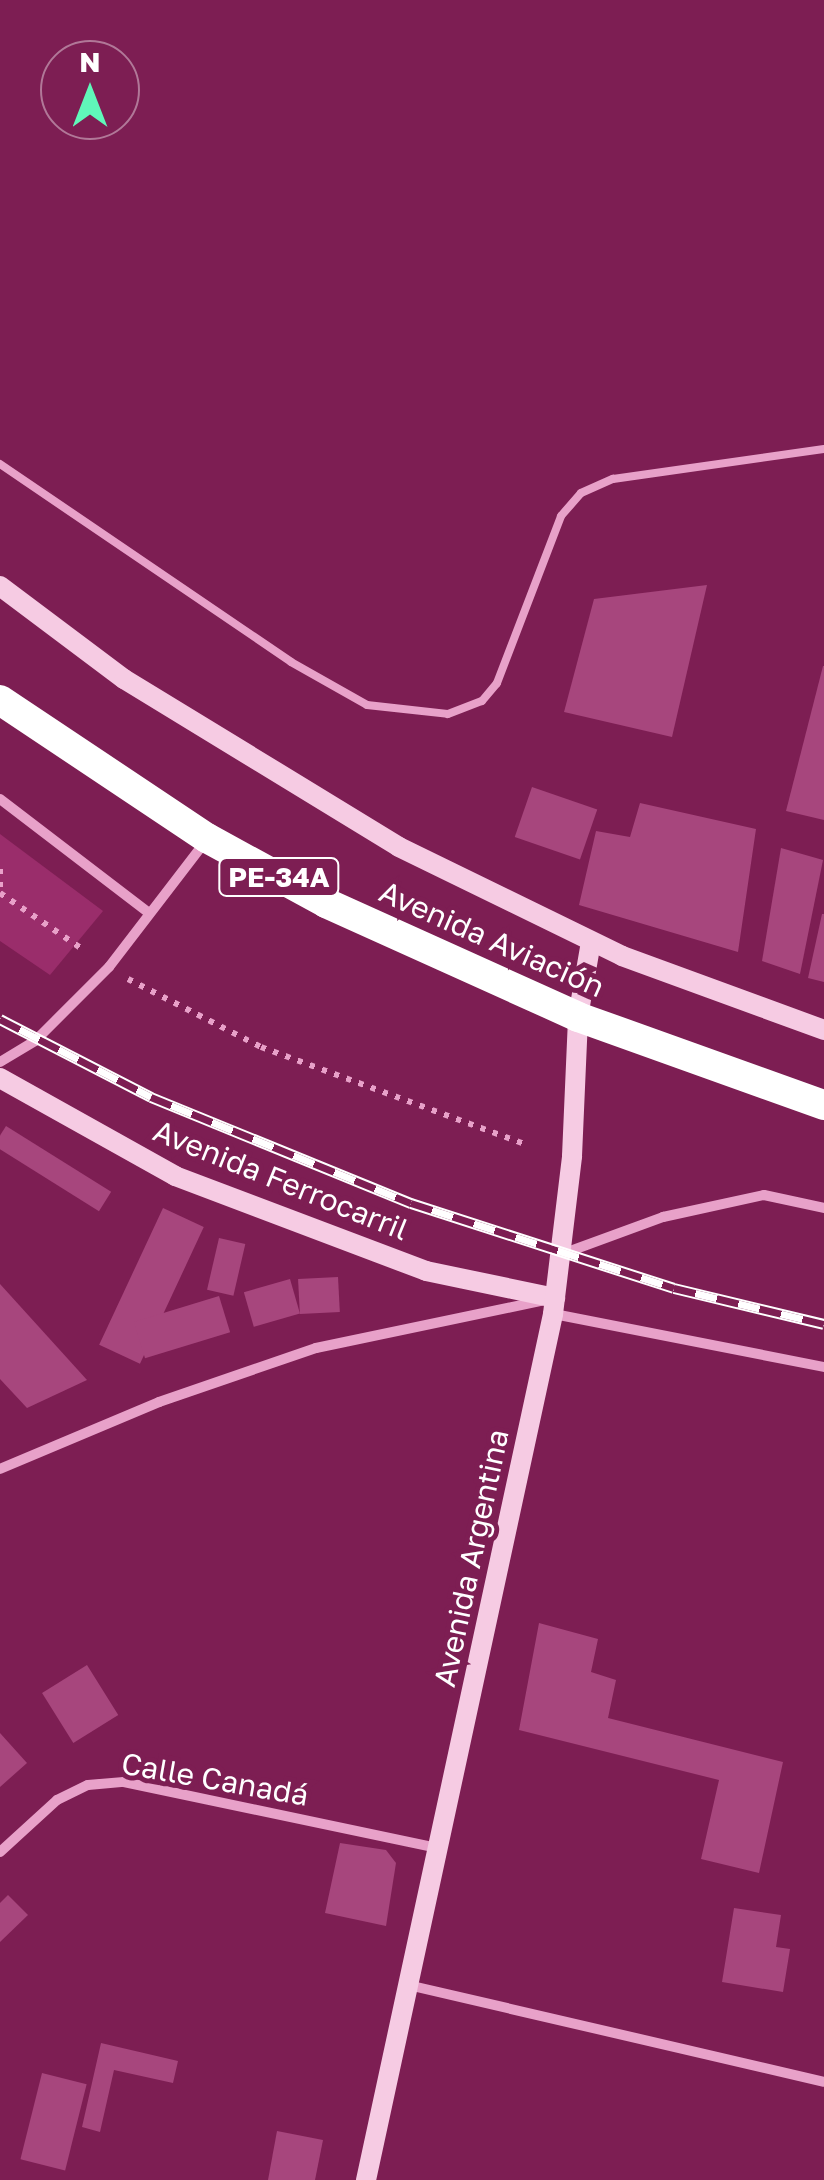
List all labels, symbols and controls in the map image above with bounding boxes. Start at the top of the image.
north arrow [40,40,140,140]
text: N [79,45,101,78]
road number: PE-34A [216,854,342,900]
street label: Avenida Aviación [374,873,610,1005]
street label: Avenida Ferrocarril [148,1112,414,1248]
street label: Avenida Argentina [426,1426,516,1690]
street label: Calle Canadá [119,1745,311,1813]

